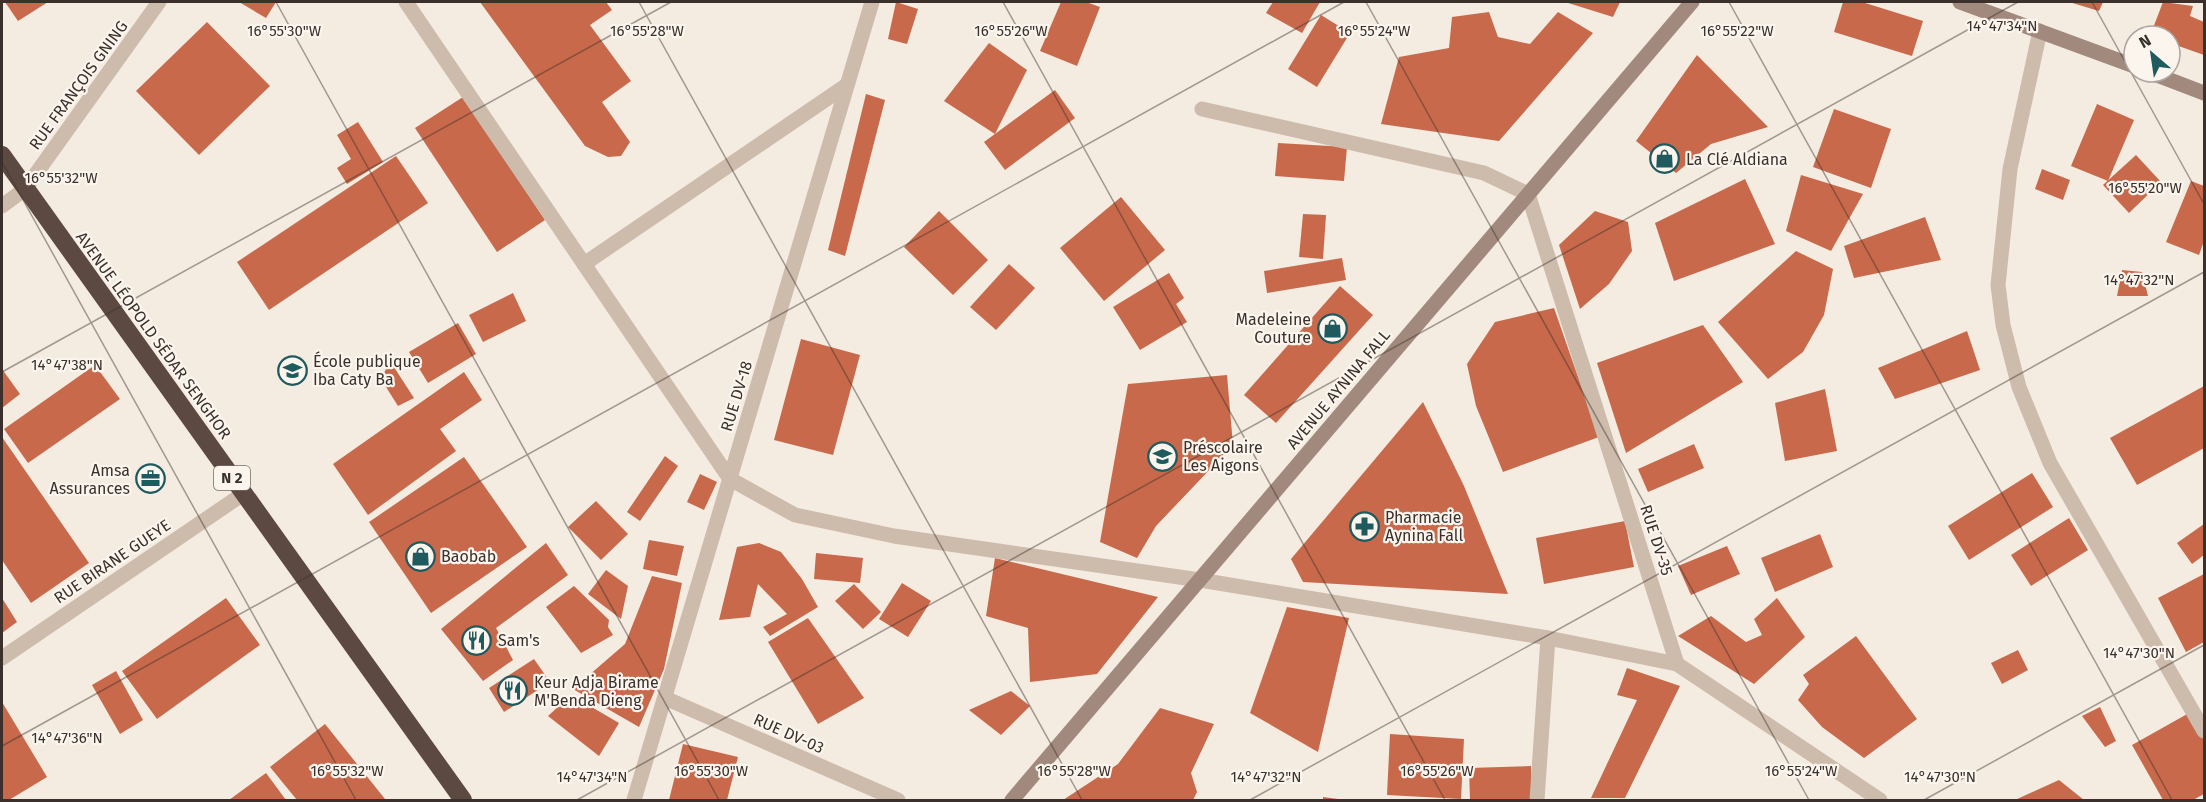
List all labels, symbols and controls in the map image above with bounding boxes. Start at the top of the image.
street label: RUE FRANÇOIS GNING [25,17,132,154]
text: 14°47'34"N [1967,17,2037,35]
text: 16°55'30"W [247,22,322,40]
text: 16°55'28"W [610,22,685,40]
text: 16°55'26"W [974,22,1048,40]
text: 16°55'24"W [1338,22,1411,40]
text: 16°55'22"W [1700,22,1774,40]
north arrow [2122,24,2182,84]
text: N [2136,30,2154,52]
shop icon: La Clé Aldiana [1649,143,1681,175]
place label: La Clé Aldiana [1686,150,1788,169]
text: 16°55'32"W [24,169,98,187]
text: 16°55'20"W [2108,179,2183,197]
street label: AVENUE LÉOPOLD SÉDAR SENGHOR [72,227,236,443]
text: 14°47'32"N [2103,271,2175,289]
place label: Madeleine Couture [1236,310,1311,347]
shop icon: Madeleine Couture [1316,312,1348,344]
street label: AVENUE AYNINA FALL [1283,326,1394,453]
place label: École publique Iba Caty Ba [313,351,421,389]
school or university icon: École publique Iba Caty Ba [276,354,308,386]
text: 14°47'38"N [31,356,103,374]
street label: RUE DV-18 [717,358,756,434]
place label: Préscolaire Les Aigons [1183,438,1263,475]
school or university icon: Préscolaire Les Aigons [1146,440,1178,472]
place label: Amsa Assurances [50,461,130,498]
office icon: Amsa Assurances [135,463,167,495]
road number: N 2 [214,466,250,490]
street label: RUE DV-35 [1636,502,1677,578]
place label: Pharmacie Aynina Fall [1385,508,1463,545]
pharmacy icon: Pharmacie Aynina Fall [1348,510,1380,542]
street label: RUE BIRANE GUEYE [50,515,174,607]
shop icon: Baobab [404,540,436,572]
place label: Baobab [441,547,496,566]
restaurant icon: Sam's [461,624,493,656]
place label: Sam's [498,631,540,650]
text: 14°47'30"N [2103,644,2175,662]
place label: Keur Adja Birame M'Benda Dieng [534,673,659,710]
restaurant icon: Keur Adja Birame M'Benda Dieng [497,675,529,707]
street label: RUE DV-03 [751,710,827,757]
text: 14°47'36"N [31,729,103,747]
text: 16°55'32"W [310,762,384,780]
text: 16°55'30"W [674,762,749,780]
text: 16°55'28"W [1037,762,1112,780]
text: 16°55'26"W [1400,762,1474,780]
text: 16°55'24"W [1765,762,1838,780]
text: 14°47'34"N [557,768,627,786]
text: 14°47'32"N [1230,768,1302,786]
text: 14°47'30"N [1904,768,1976,786]

